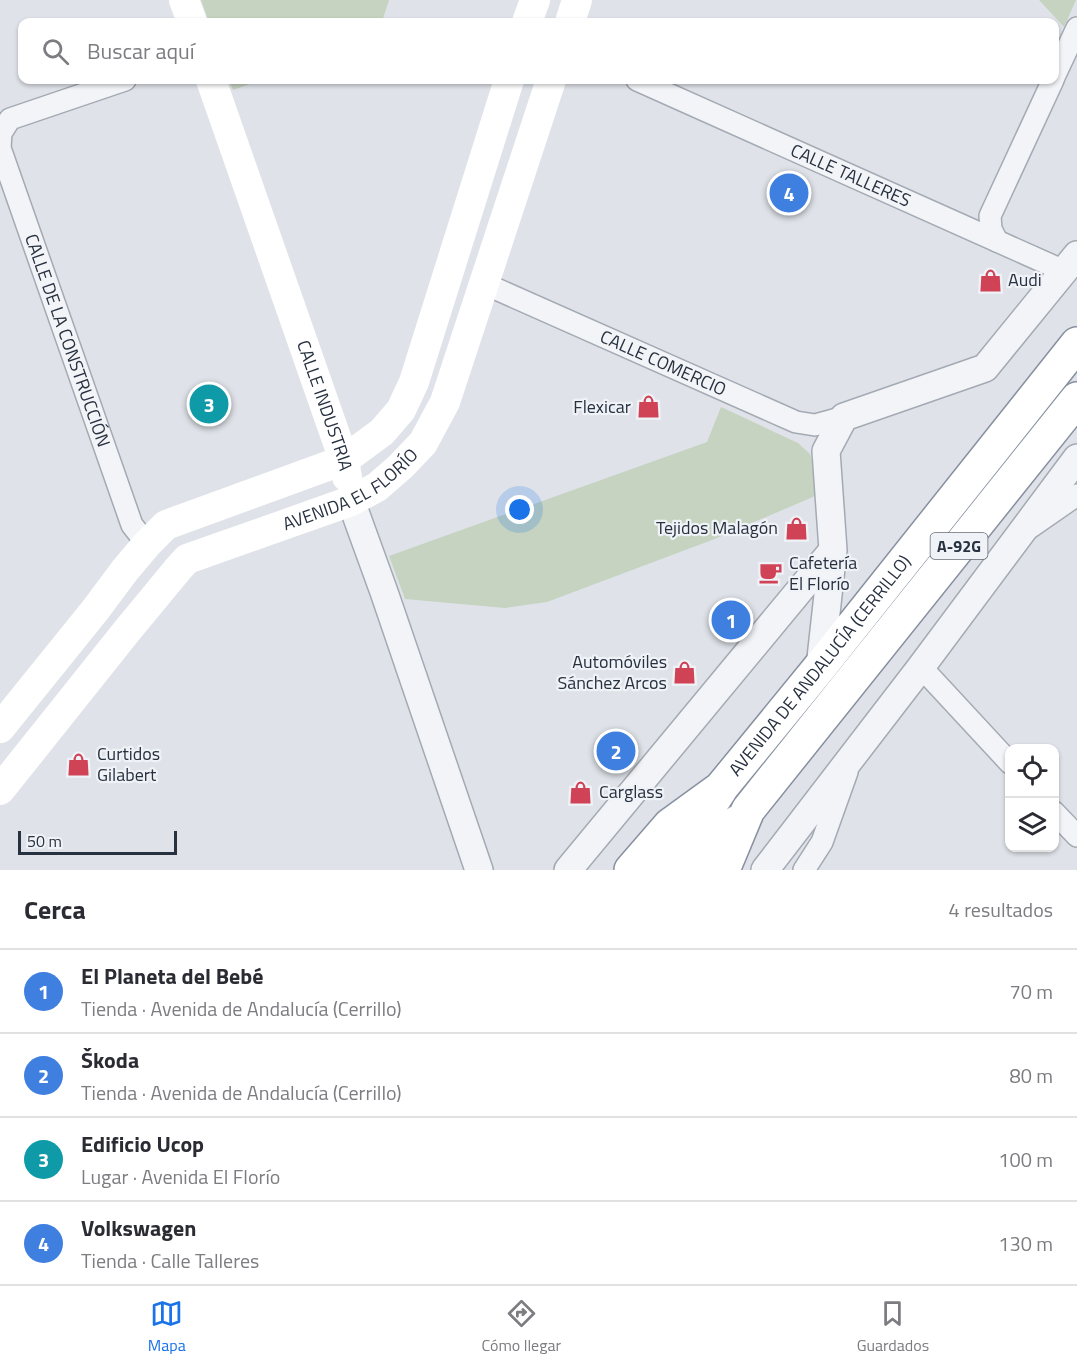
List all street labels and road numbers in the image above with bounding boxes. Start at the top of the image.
street label: CALLE TALLERES [786,136,915,214]
street label: CALLE DE LA CONSTRUCCIÓN [18,230,118,451]
street label: CALLE COMERCIO [596,323,731,402]
street label: CALLE INDUSTRIA [290,336,360,473]
street label: AVENIDA EL FLORÍO [279,442,424,537]
road number: A-92G [930,533,988,559]
street label: AVENIDA DE ANDALUCÍA (CERRILLO) [722,549,917,782]

